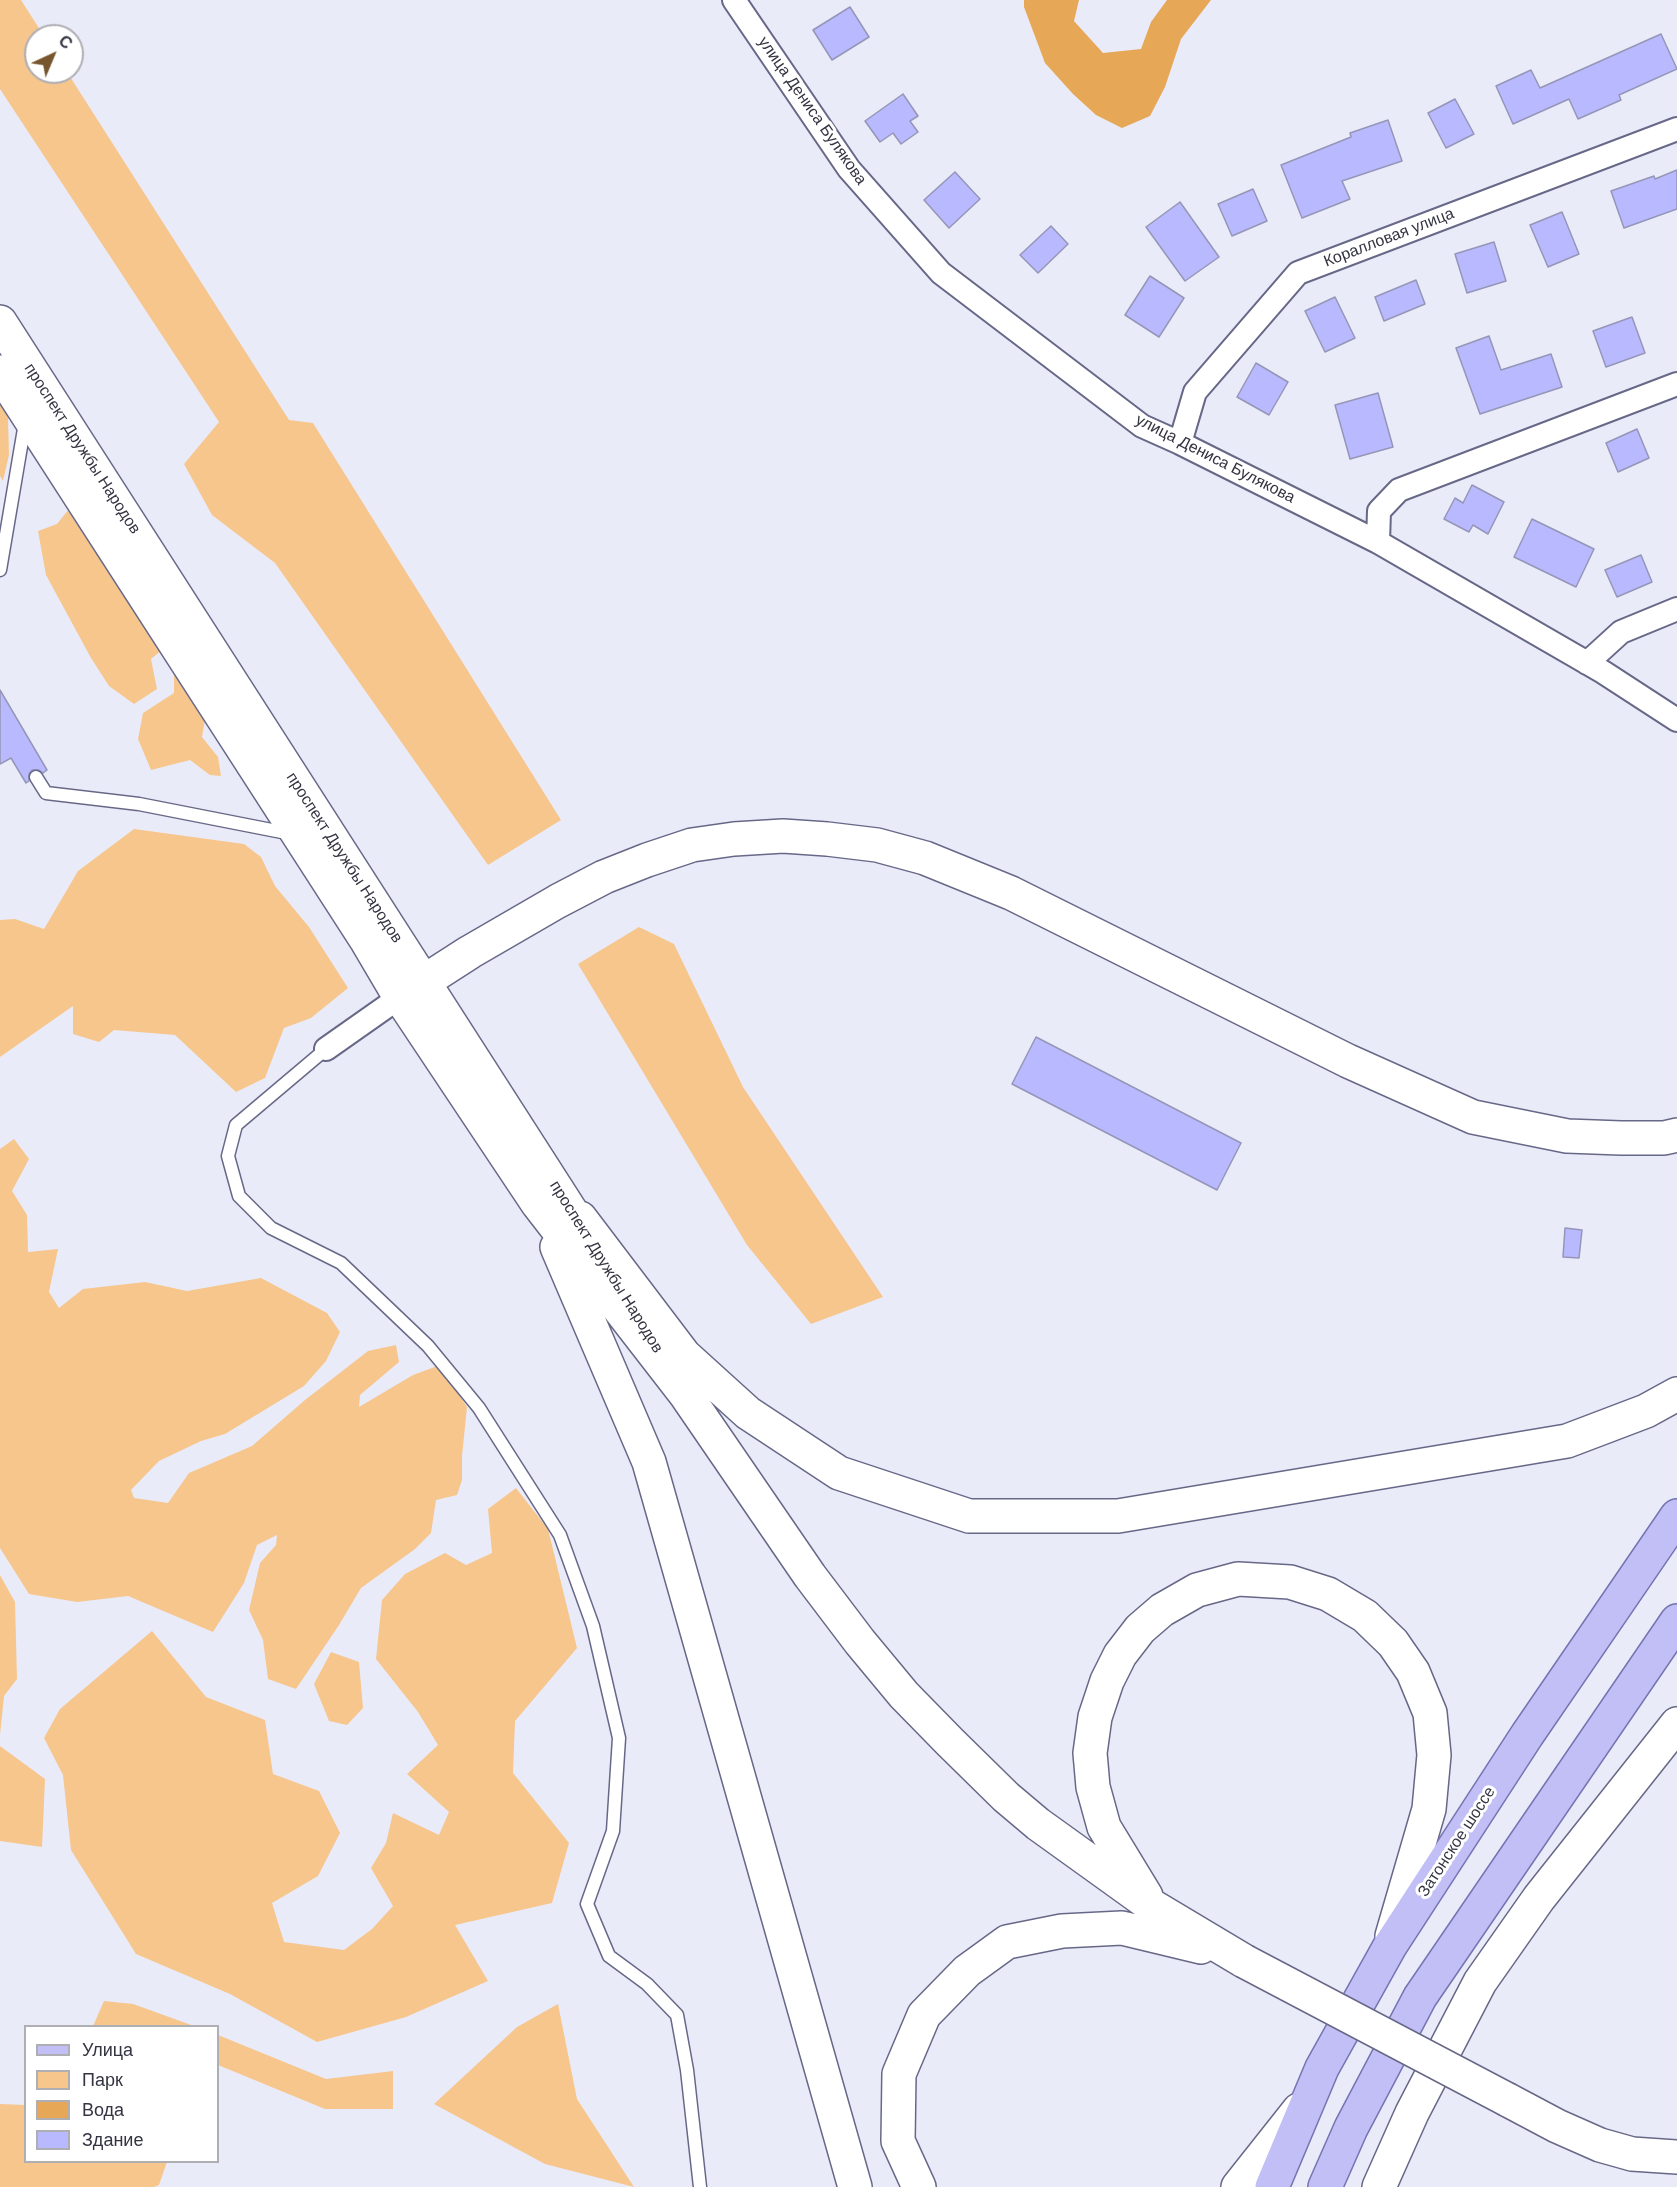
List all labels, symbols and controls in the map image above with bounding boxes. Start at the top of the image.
north arrow [24,24,84,84]
text: С [55,32,76,52]
street label: улица Дениса Булякова [754,33,870,189]
street label: Коралловая улица [1321,204,1457,272]
street label: проспект Дружбы Народов [20,360,144,538]
street label: улица Дениса Булякова [1132,410,1298,508]
street label: проспект Дружбы Народов [282,769,406,947]
street label: проспект Дружбы Народов [545,1177,667,1357]
street label: Затонское шоссе [1414,1783,1500,1901]
legend [24,2025,219,2163]
text: Улица [82,2040,133,2060]
text: Парк [82,2070,123,2090]
text: Вода [82,2100,124,2120]
text: Здание [82,2130,143,2150]

